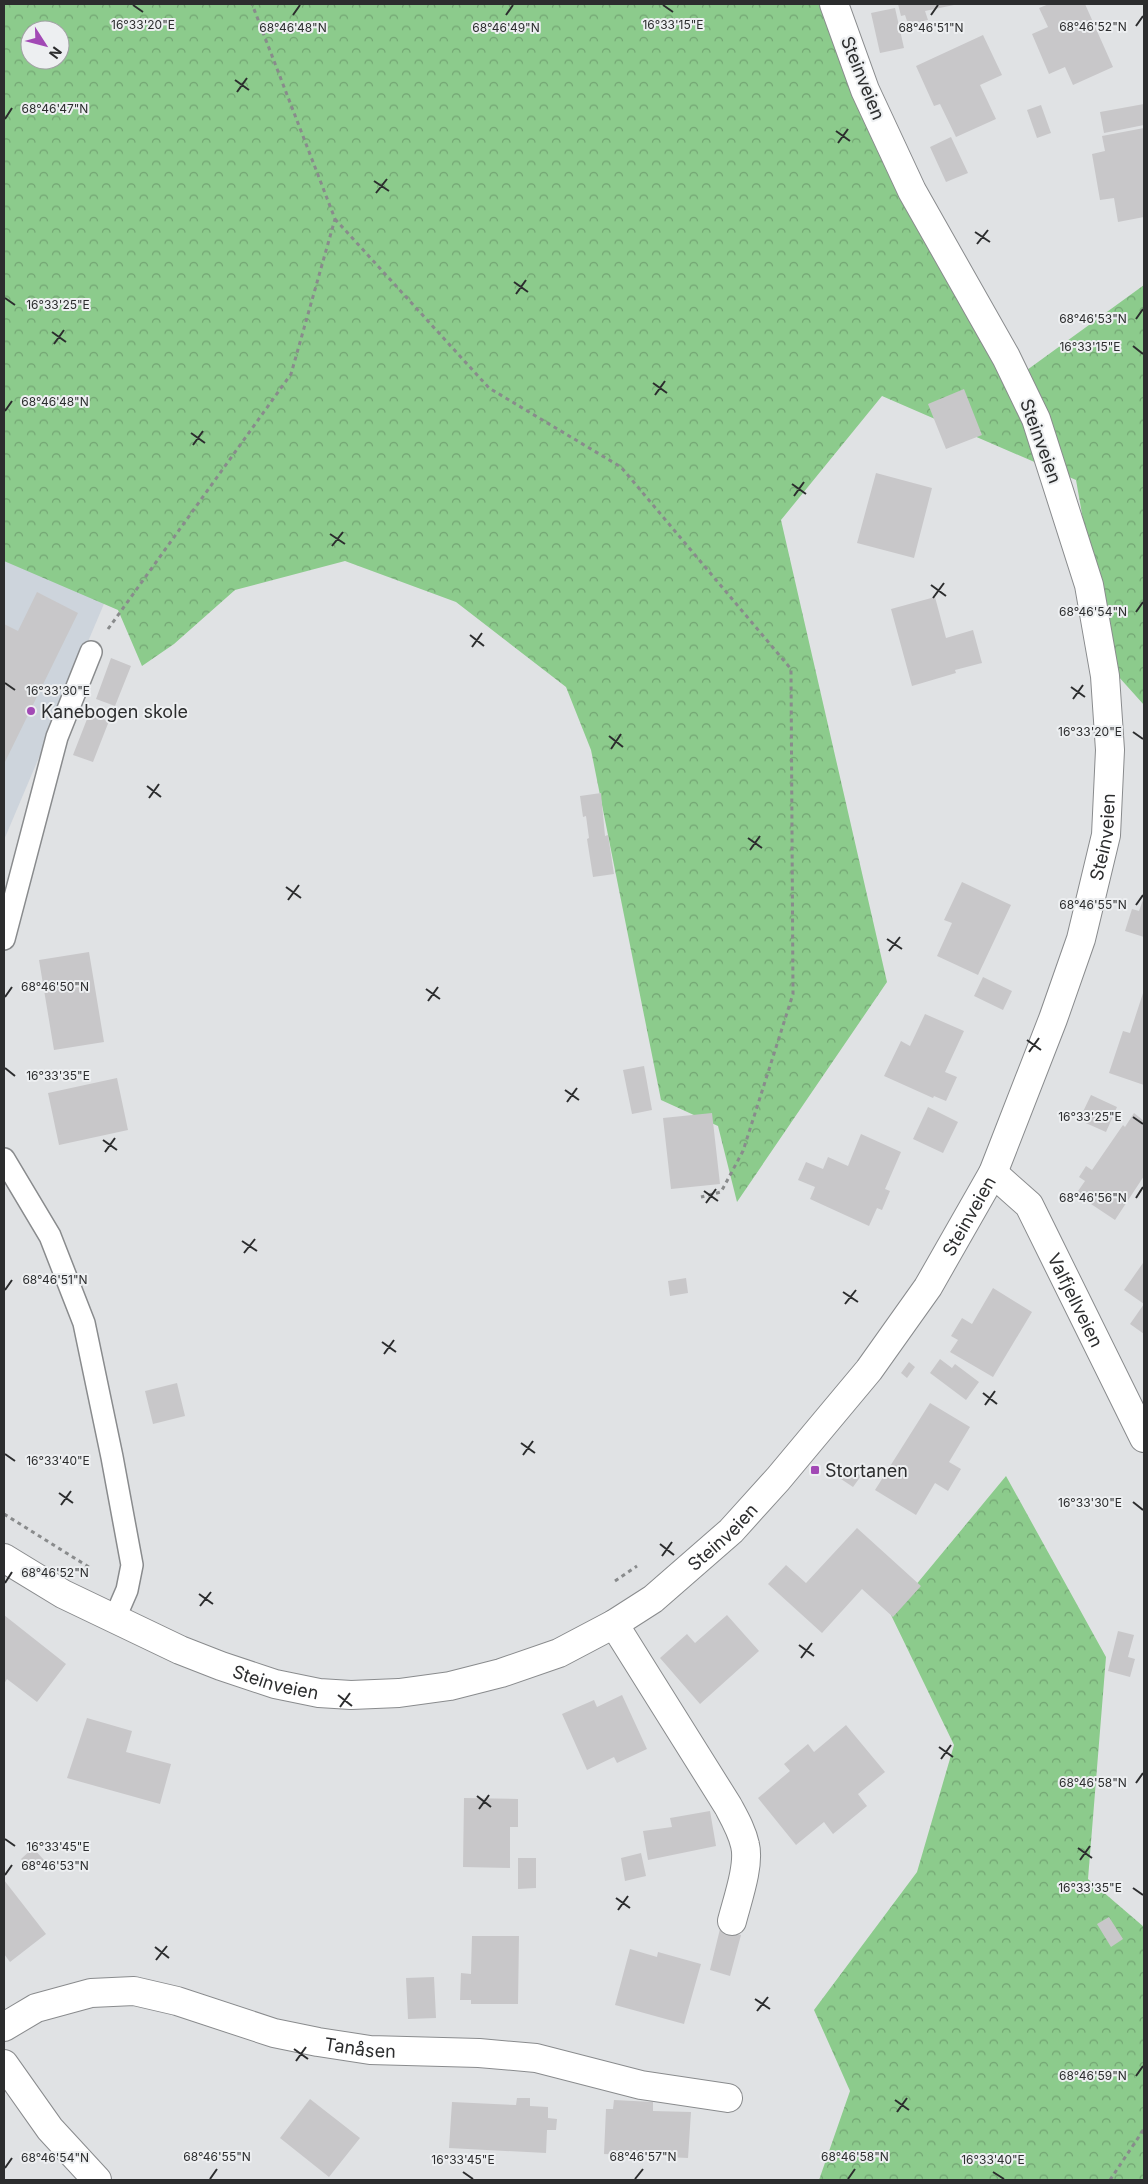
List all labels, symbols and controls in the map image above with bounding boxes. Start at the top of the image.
text: 16°33'20"E [111,17,175,32]
text: 16°33'15"E [642,17,704,32]
text: 68°46'52"N [1059,19,1127,34]
north arrow [20,20,70,70]
text: 68°46'48"N [259,20,327,35]
text: 68°46'49"N [472,20,540,35]
text: 68°46'51"N [898,20,964,35]
street label: Steinveien [837,33,889,123]
text: N [46,44,66,62]
text: 68°46'47"N [22,101,88,116]
text: 16°33'25"E [26,297,90,312]
text: 68°46'53"N [1059,311,1127,326]
text: 16°33'15"E [1059,339,1121,354]
text: 68°46'48"N [21,394,89,409]
street label: Steinveien [1016,396,1066,486]
text: 68°46'54"N [1059,604,1127,619]
text: 16°33'30"E [26,683,90,698]
place label: Kanebogen skole [41,701,188,722]
marker: Kanebogen skole [25,705,37,717]
text: 16°33'20"E [1058,724,1122,739]
street label: Steinveien [1085,793,1118,883]
text: 68°46'55"N [1059,897,1127,912]
text: 68°46'50"N [21,979,89,994]
text: 16°33'35"E [26,1068,90,1083]
text: 16°33'25"E [1058,1109,1122,1124]
street label: Steinveien [938,1172,1000,1259]
text: 68°46'56"N [1059,1190,1127,1205]
street label: Valfjellveien [1044,1249,1108,1350]
text: 68°46'51"N [22,1272,88,1287]
text: 16°33'40"E [26,1453,90,1468]
place label: Stortanen [825,1460,908,1481]
marker: Stortanen [809,1464,821,1476]
text: 16°33'30"E [1058,1495,1122,1510]
street label: Steinveien [683,1499,762,1575]
text: 68°46'52"N [21,1565,89,1580]
street label: Steinveien [230,1660,321,1703]
text: 68°46'58"N [1059,1775,1127,1790]
text: 16°33'45"E [26,1839,90,1854]
text: 68°46'53"N [21,1858,89,1873]
text: 16°33'35"E [1058,1880,1122,1895]
street label: Tanåsen [323,2033,396,2061]
text: 68°46'59"N [1059,2068,1127,2083]
text: 68°46'55"N [183,2149,251,2164]
text: 68°46'57"N [609,2149,677,2164]
text: 68°46'58"N [821,2149,889,2164]
text: 68°46'54"N [21,2150,89,2165]
text: 16°33'45"E [431,2152,495,2167]
text: 16°33'40"E [961,2152,1025,2167]

